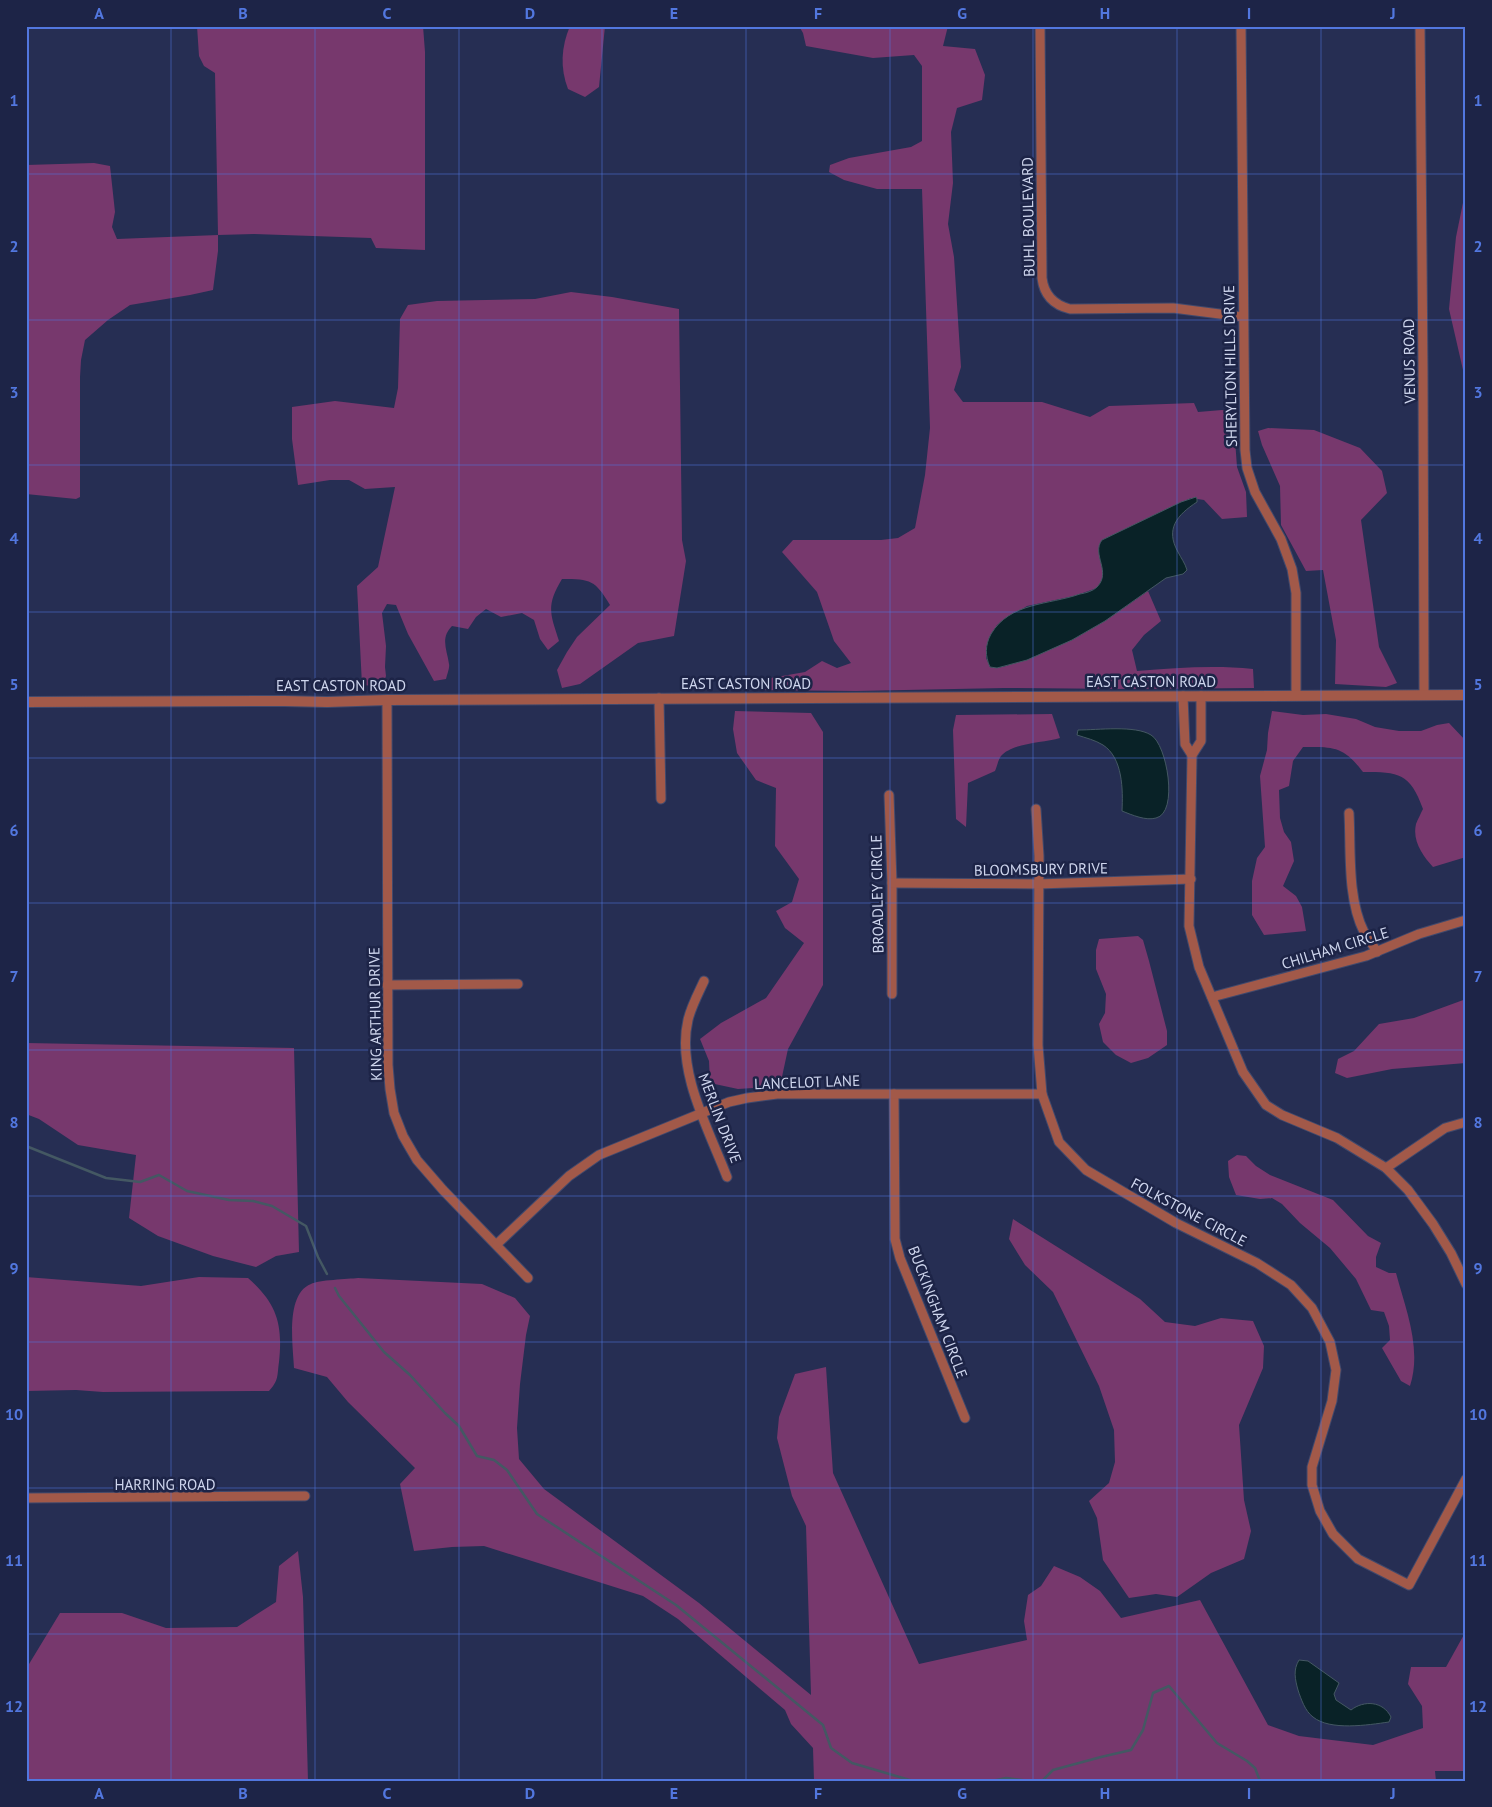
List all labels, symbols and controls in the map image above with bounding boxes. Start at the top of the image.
text: A [94,3,104,23]
text: B [238,3,248,23]
text: C [383,3,392,23]
text: D [525,3,535,23]
text: E [670,3,678,23]
text: F [814,3,822,23]
text: G [957,3,967,23]
text: H [1100,3,1110,23]
text: I [1247,3,1251,23]
text: J [1389,3,1396,23]
text: 1 [9,90,19,110]
text: 1 [1473,90,1483,110]
street label: BUHL BOULEVARD [1017,157,1039,277]
text: 2 [9,236,19,256]
text: 2 [1473,236,1483,256]
street label: SHERYLTON HILLS DRIVE [1219,285,1241,447]
street label: VENUS ROAD [1399,318,1419,405]
text: 3 [9,382,19,402]
text: 3 [1473,382,1483,402]
text: 4 [9,528,19,548]
text: 4 [1473,528,1483,548]
street label: EAST CASTON ROAD [1086,672,1216,691]
text: 5 [9,674,19,694]
street label: EAST CASTON ROAD [681,674,811,693]
text: 5 [1473,674,1483,694]
street label: EAST CASTON ROAD [276,676,406,695]
text: 6 [9,820,19,840]
text: 6 [1473,820,1483,840]
street label: BROADLEY CIRCLE [866,834,888,954]
street label: BLOOMSBURY DRIVE [974,858,1108,880]
street label: CHILHAM CIRCLE [1279,923,1391,973]
street label: KING ARTHUR DRIVE [364,947,386,1081]
text: 7 [9,966,19,986]
text: 7 [1473,966,1483,986]
street label: MERLIN DRIVE [694,1070,746,1166]
street label: LANCELOT LANE [754,1071,860,1093]
text: 8 [9,1112,19,1132]
text: 8 [1473,1112,1483,1132]
street label: FOLKSTONE CIRCLE [1128,1173,1250,1251]
street label: BUCKINGHAM CIRCLE [904,1243,972,1381]
text: 9 [9,1258,19,1278]
text: 9 [1473,1258,1483,1278]
text: 10 [5,1404,23,1424]
text: 10 [1469,1404,1487,1424]
street label: HARRING ROAD [114,1475,216,1494]
text: 11 [5,1550,23,1570]
text: 11 [1469,1550,1487,1570]
text: 12 [5,1696,23,1716]
text: 12 [1469,1696,1487,1716]
text: A [94,1783,104,1803]
text: B [238,1783,248,1803]
text: C [383,1783,392,1803]
text: D [525,1783,535,1803]
text: E [670,1783,678,1803]
text: F [814,1783,822,1803]
text: G [957,1783,967,1803]
text: H [1100,1783,1110,1803]
text: I [1247,1783,1251,1803]
text: J [1389,1783,1396,1803]

